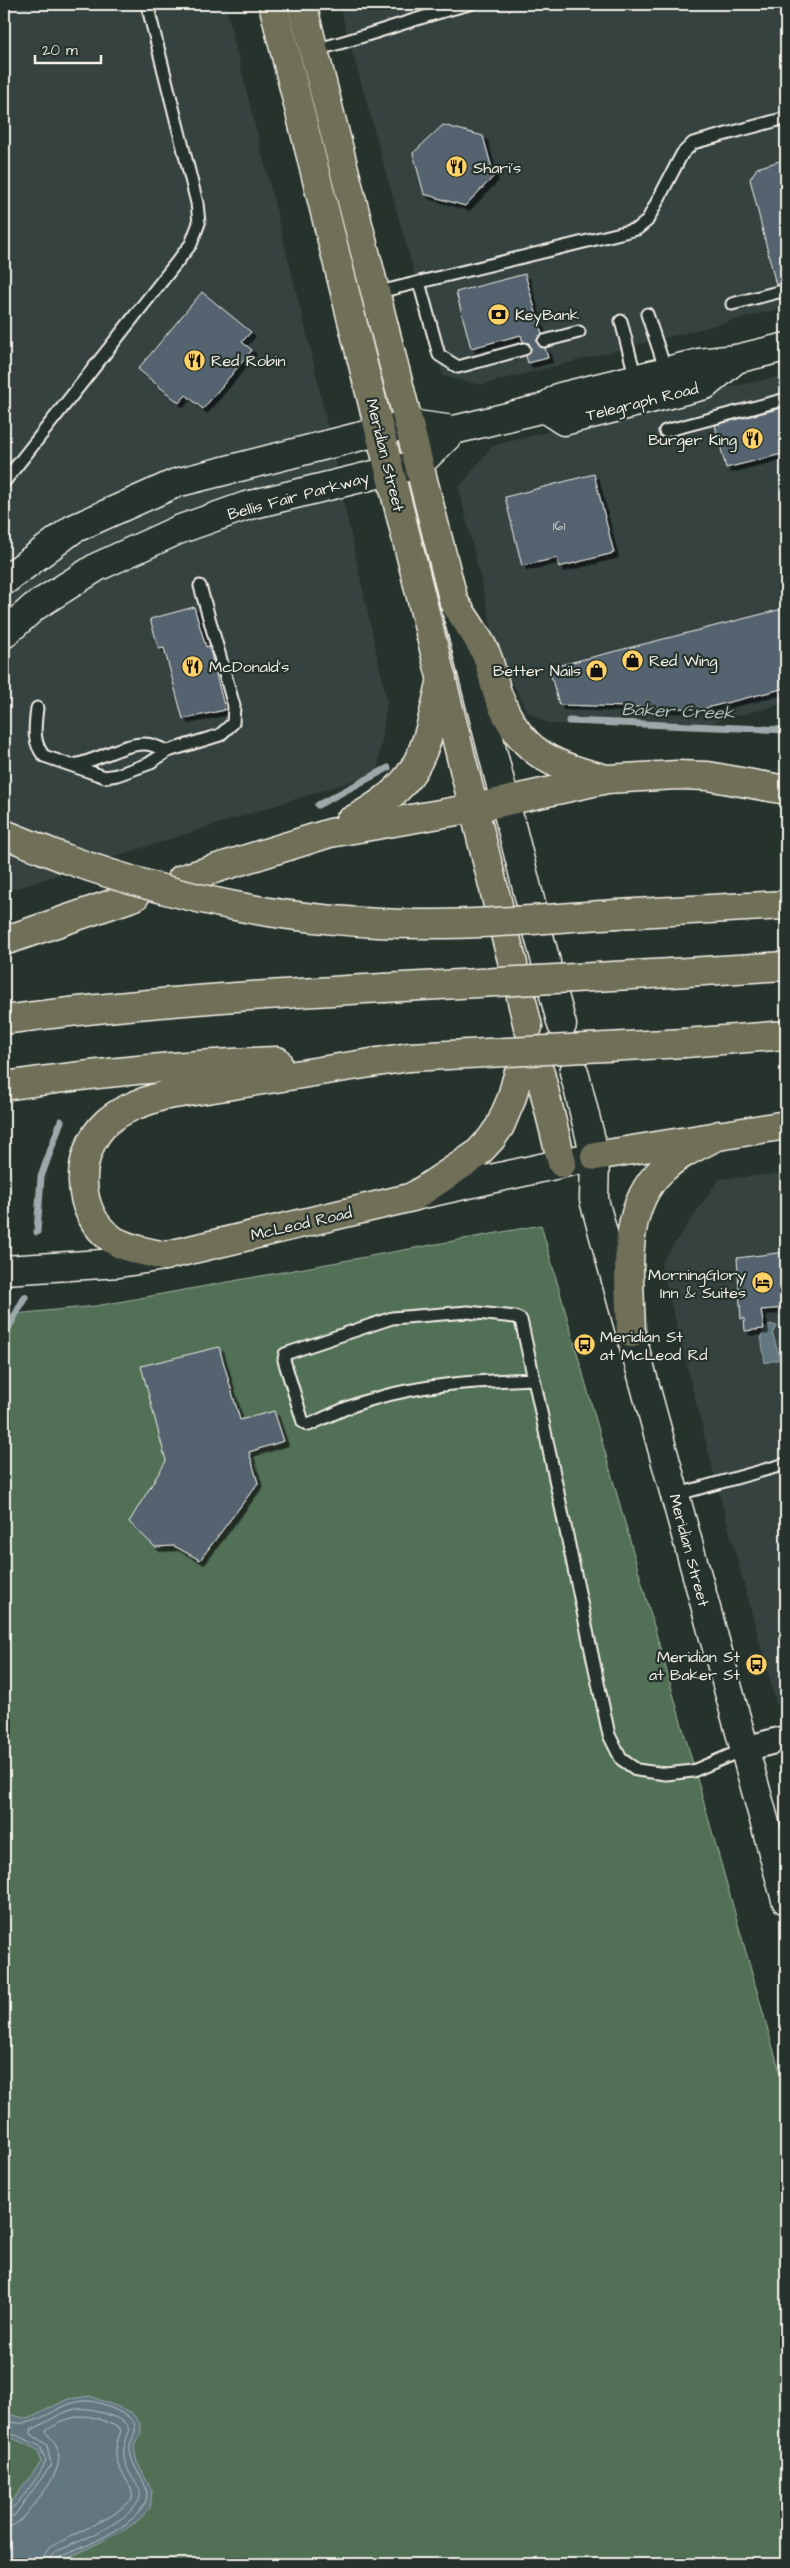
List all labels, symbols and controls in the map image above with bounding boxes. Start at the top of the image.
scale bar [35,32,101,64]
text: 20 m [42,40,78,61]
restaurant icon: Shari's [445,155,469,179]
place label: Shari's [473,157,521,179]
bank icon: KeyBank [487,302,511,326]
place label: KeyBank [515,304,580,327]
restaurant icon: Red Robin [183,348,207,372]
place label: Red Robin [211,350,285,372]
street label: Telegraph Road [584,377,701,428]
street label: Meridian Street [360,396,410,515]
restaurant icon: Burger King [741,427,765,451]
place label: Burger King [648,429,737,452]
street label: Bellis Fair Parkway [225,466,372,526]
house number: 161 [553,516,565,536]
shop icon: Red Wing [621,648,645,672]
place label: Red Wing [649,650,717,673]
restaurant icon: McDonald's [181,654,205,678]
place label: McDonald's [209,656,289,678]
shop icon: Better Nails [585,658,609,682]
place label: Better Nails [493,660,581,682]
water label: Baker Creek [621,697,736,726]
street label: McLeod Road [248,1202,354,1246]
place label: MorningGlory Inn & Suites [648,1264,746,1304]
hotel icon: MorningGlory Inn & Suites [750,1271,774,1295]
place label: Meridian St at McLeod Rd [600,1326,707,1366]
bus stop icon: Meridian St at McLeod Rd [572,1333,596,1357]
street label: Meridian Street [663,1492,715,1609]
place label: Meridian St at Baker St [649,1646,741,1686]
bus stop icon: Meridian St at Baker St [744,1653,768,1677]

